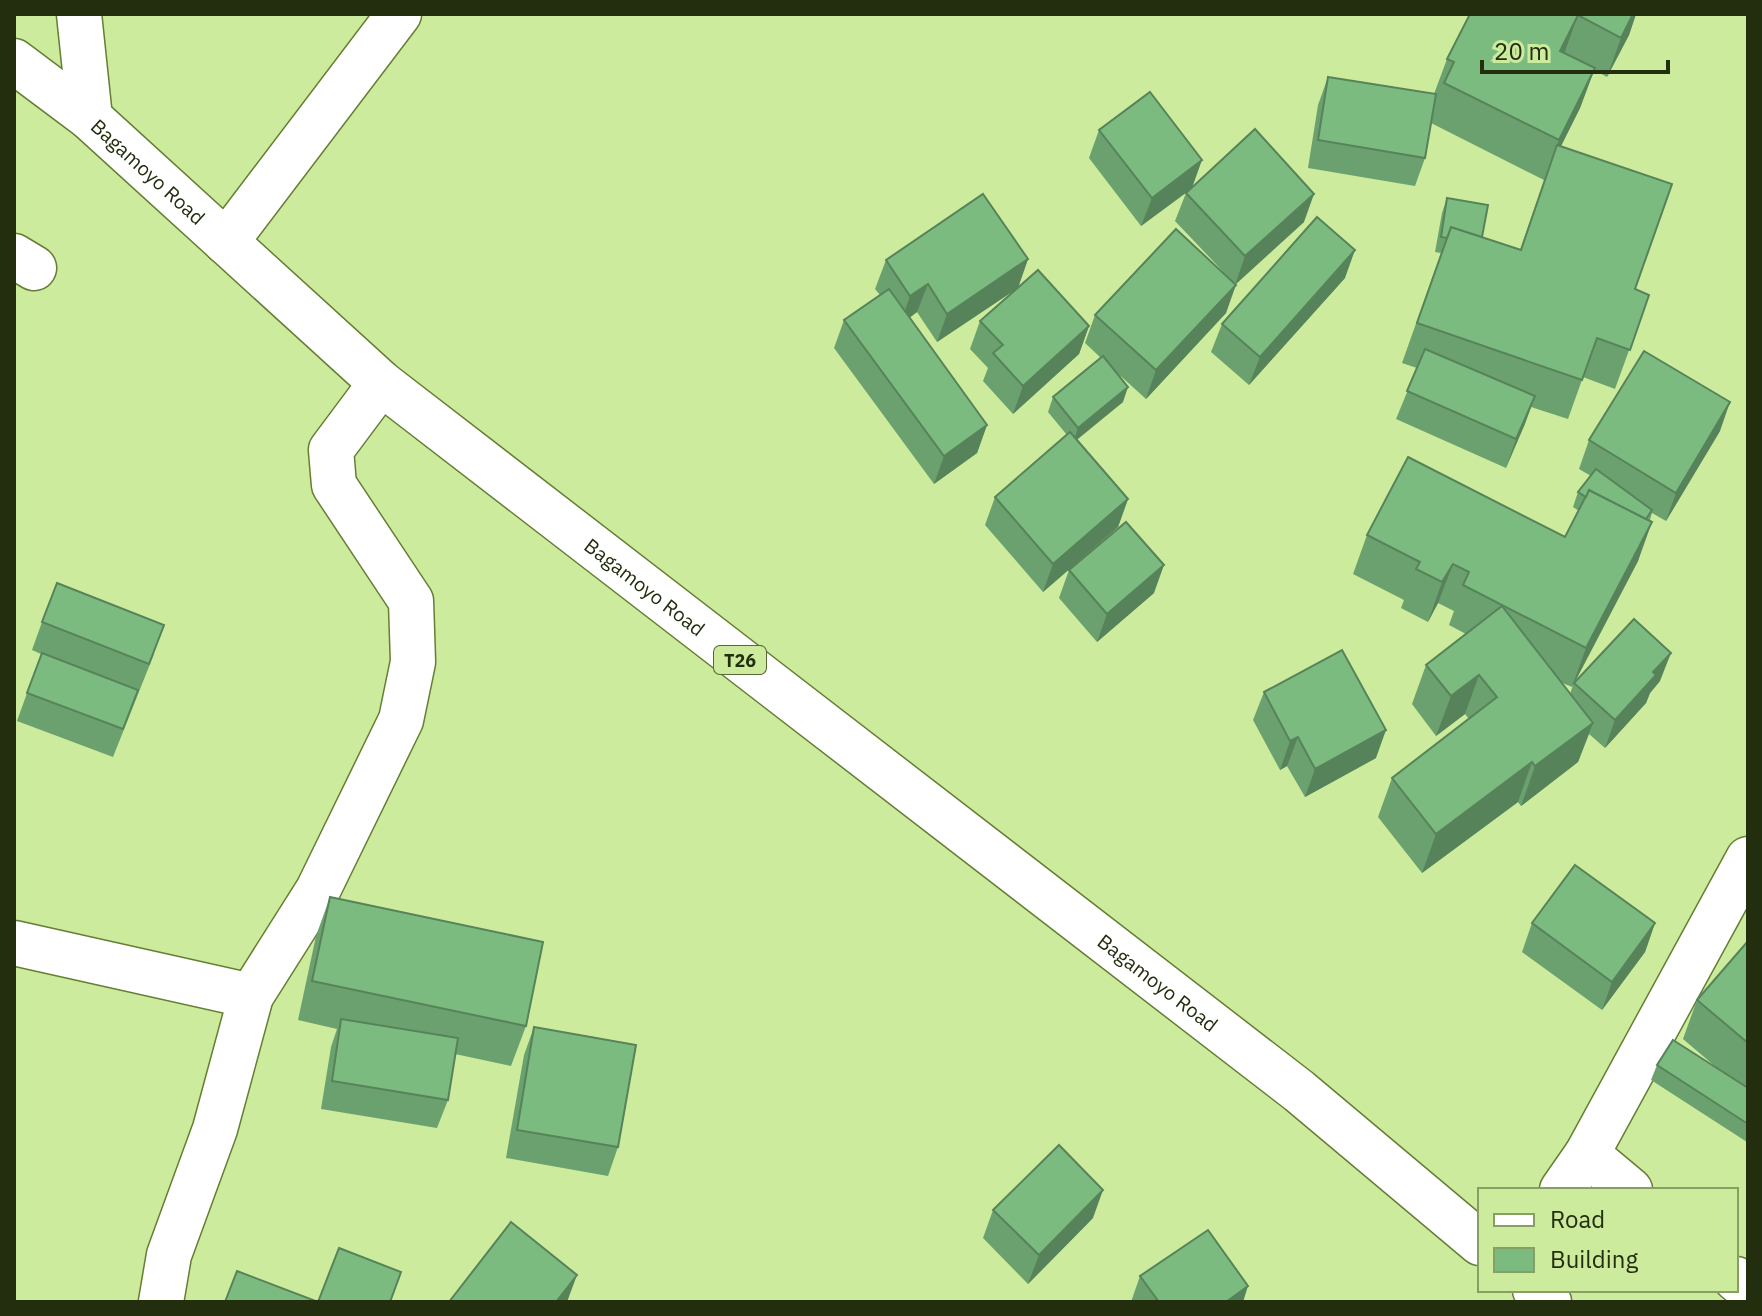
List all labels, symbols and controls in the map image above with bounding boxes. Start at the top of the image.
scale bar [1482,24,1668,74]
text: 20 m [1494,35,1549,67]
street label: Bagamoyo Road [86,112,211,230]
street label: Bagamoyo Road [579,532,711,642]
road number: T26 [714,646,766,674]
street label: Bagamoyo Road [1092,927,1224,1037]
legend [1478,1188,1738,1292]
text: Road [1550,1203,1605,1235]
text: Building [1550,1243,1638,1275]

